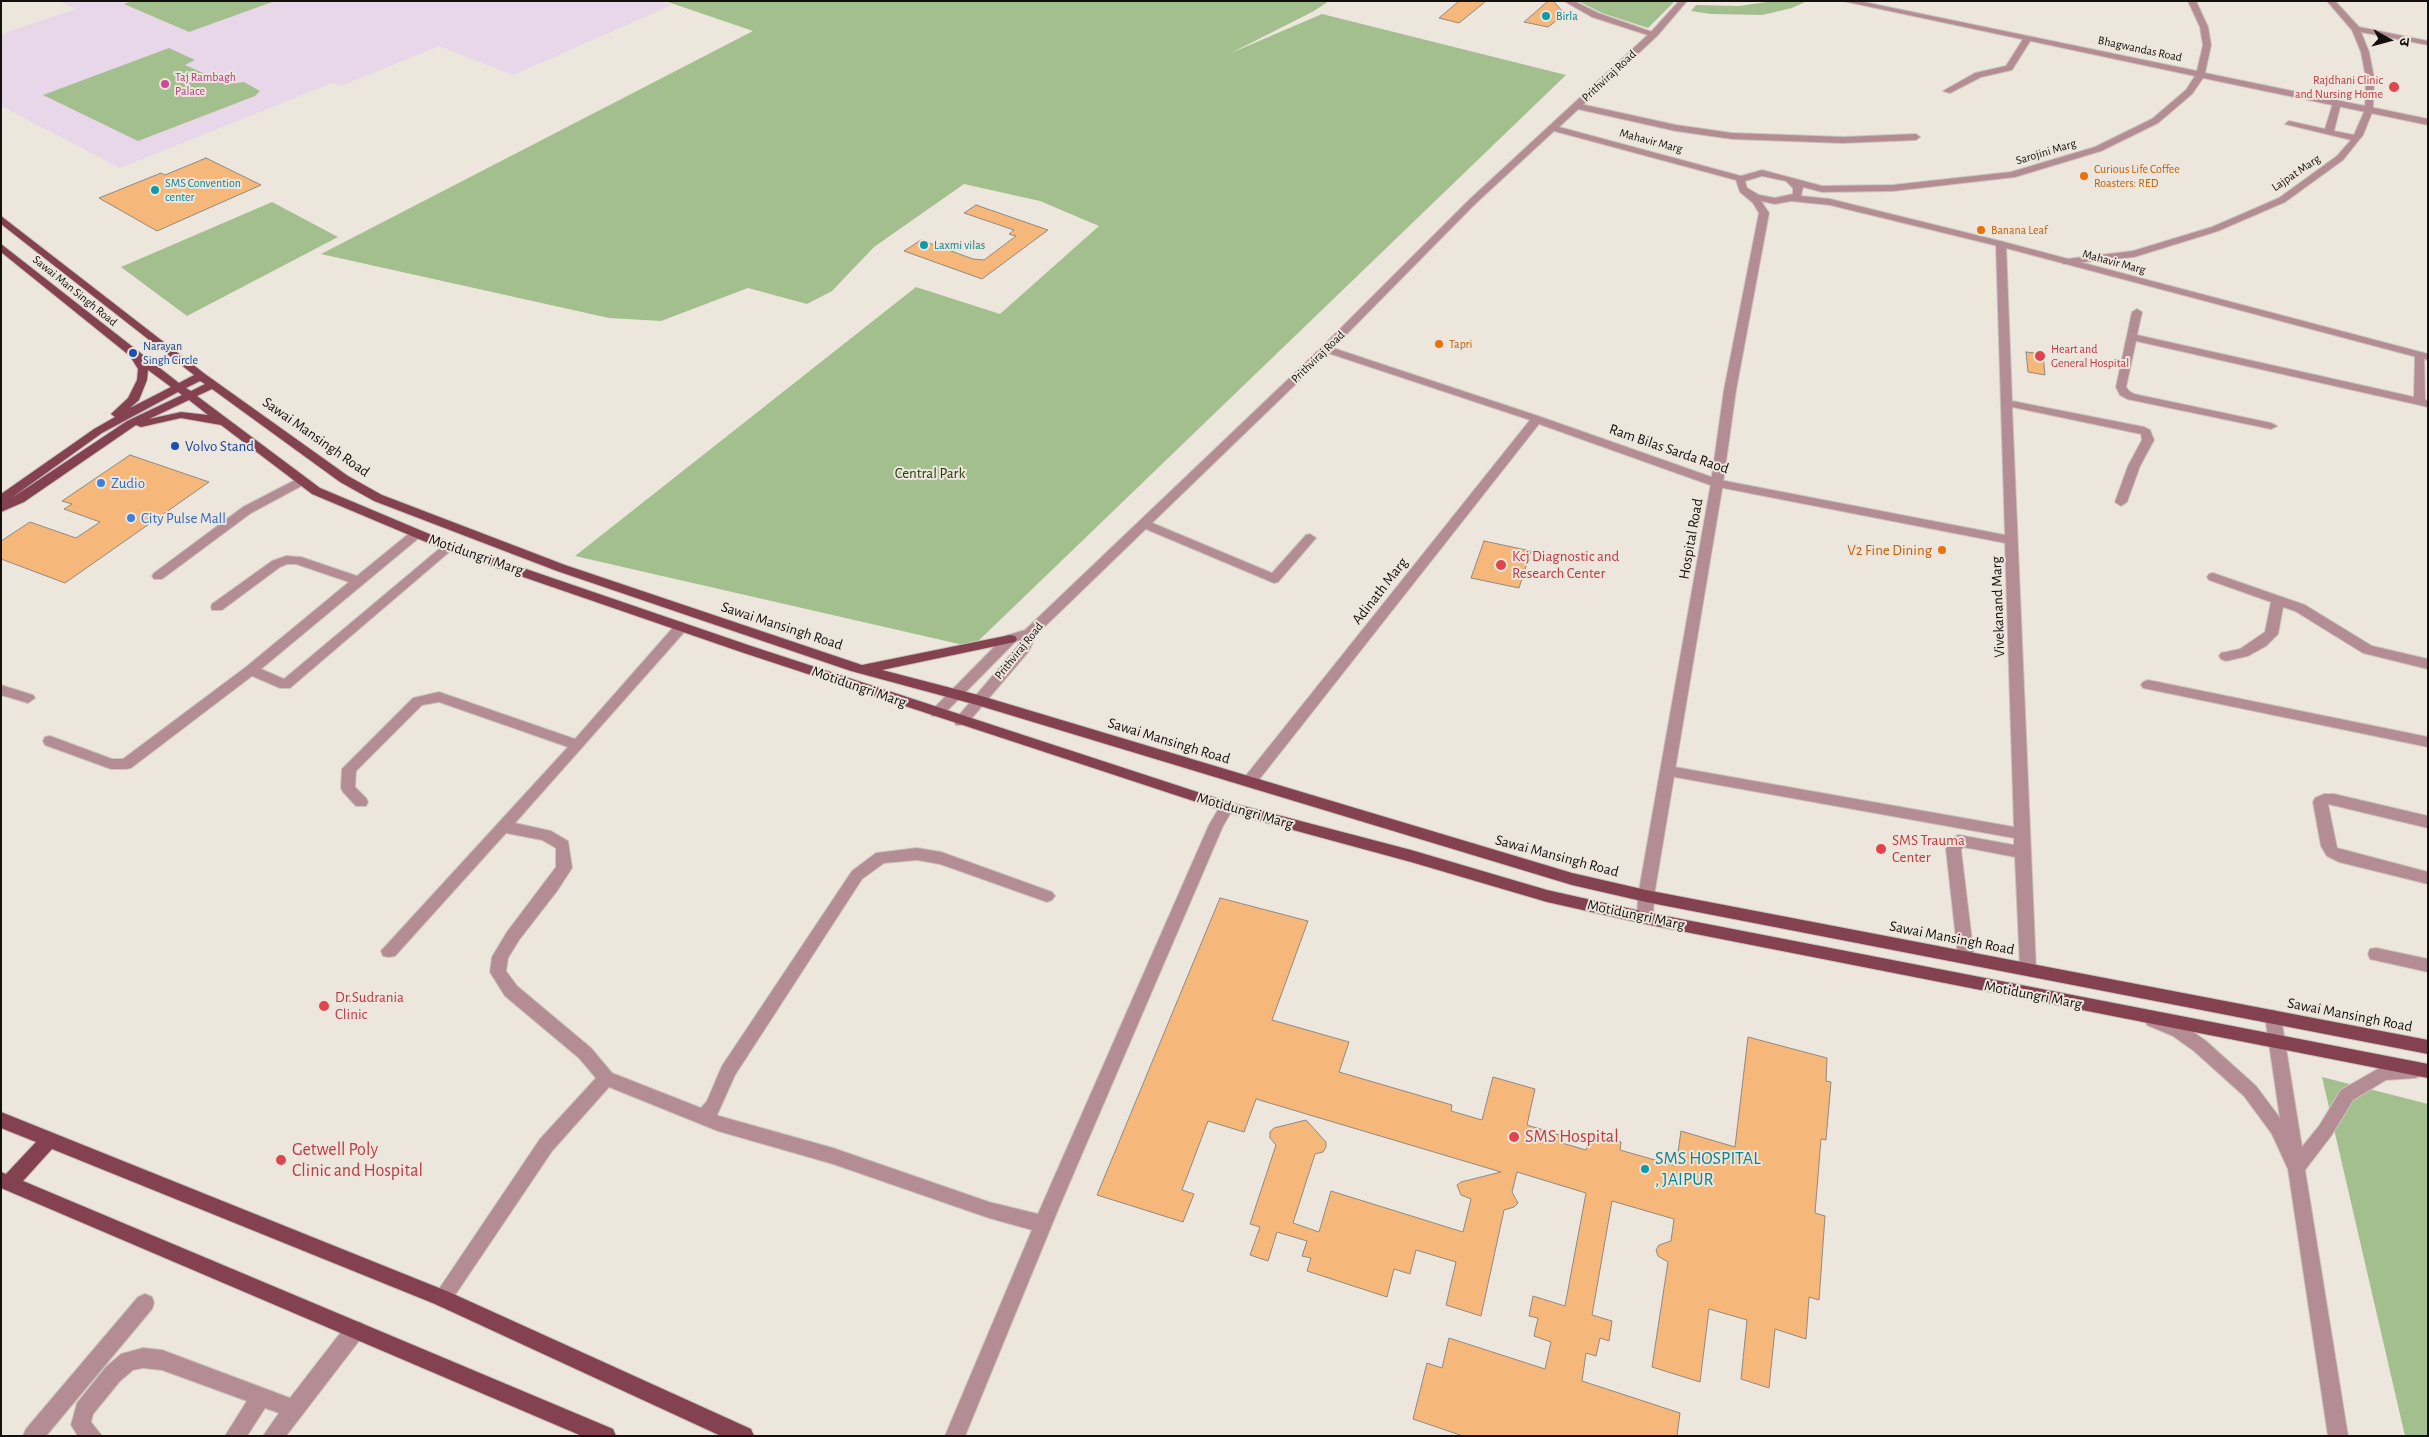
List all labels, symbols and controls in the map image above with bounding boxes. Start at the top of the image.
place label: Birla [1556,9,1578,23]
marker: Birla [1540,10,1552,22]
north arrow [2364,15,2414,65]
street label: Bhagwandas Road [2097,33,2183,65]
text: उ [2396,37,2411,47]
street label: Prithviraj Road [1579,47,1639,105]
place label: Taj Rambagh Palace [175,70,236,98]
place label: Rajdhani Clinic and Nursing Home [2295,73,2383,101]
marker: Taj Rambagh Palace [159,78,171,90]
marker: Rajdhani Clinic and Nursing Home [2387,80,2401,94]
street label: Mahavir Marg [1618,126,1684,156]
street label: Sarojini Marg [2014,136,2078,168]
street label: Lajpat Marg [2269,151,2323,195]
place label: Curious Life Coffee Roasters: RED [2094,162,2180,190]
marker: Curious Life Coffee Roasters: RED [2078,170,2090,182]
place label: SMS Convention center [165,176,241,204]
marker: SMS Convention center [149,184,161,196]
place label: Banana Leaf [1991,223,2048,237]
marker: Banana Leaf [1975,224,1987,236]
place label: Laxmi vilas [934,238,985,252]
marker: Laxmi vilas [918,239,930,251]
street label: Mahavir Marg [2081,247,2147,277]
street label: Sawai Man Singh Road [30,252,120,330]
street label: Prithviraj Road [1288,328,1348,386]
place label: Tapri [1449,337,1472,351]
marker: Tapri [1433,338,1445,350]
place label: Narayan Singh Circle [143,339,198,367]
place label: Heart and General Hospital [2051,342,2129,370]
marker: Narayan Singh Circle [127,347,139,359]
marker: Heart and General Hospital [2033,349,2047,363]
street label: Sawai Mansingh Road [259,393,373,481]
street label: Ram Bilas Sarda Raod [1607,420,1731,478]
place label: Volvo Stand [185,437,254,455]
marker: Volvo Stand [169,440,181,452]
park label: Central Park [895,464,965,482]
place label: Zudio [111,474,145,492]
marker: Zudio [95,477,107,489]
street label: Hospital Road [1675,497,1707,581]
place label: City Pulse Mall [141,509,226,527]
marker: City Pulse Mall [125,512,137,524]
street label: Motidungri Marg [426,530,526,580]
place label: V2 Fine Dining [1847,541,1932,559]
marker: V2 Fine Dining [1936,544,1948,556]
place label: Kcj Diagnostic and Research Center [1512,547,1619,582]
street label: Adinath Marg [1348,554,1412,628]
street label: Vivekanand Marg [1987,556,2009,658]
marker: Kcj Diagnostic and Research Center [1494,558,1508,572]
street label: Sawai Mansingh Road [719,598,845,654]
street label: Prithviraj Road [992,620,1046,682]
street label: Motidungri Marg [809,662,909,712]
street label: Sawai Mansingh Road [1106,714,1232,768]
street label: Motidungri Marg [1195,789,1295,833]
street label: Sawai Mansingh Road [1493,831,1621,881]
place label: SMS Trauma Center [1892,831,1965,866]
marker: SMS Trauma Center [1874,842,1888,856]
street label: Motidungri Marg [1586,896,1686,934]
street label: Sawai Mansingh Road [1888,917,2016,959]
street label: Motidungri Marg [1983,977,2083,1013]
place label: Dr.Sudrania Clinic [335,988,404,1023]
street label: Sawai Mansingh Road [2286,994,2414,1036]
marker: Dr.Sudrania Clinic [317,999,331,1013]
place label: SMS Hospital [1525,1126,1619,1148]
marker: SMS Hospital [1507,1130,1521,1144]
place label: Getwell Poly Clinic and Hospital [292,1139,423,1182]
place label: SMS HOSPITAL , JAIPUR [1655,1148,1761,1190]
marker: Getwell Poly Clinic and Hospital [274,1153,288,1167]
marker: SMS HOSPITAL , JAIPUR [1639,1163,1651,1175]

